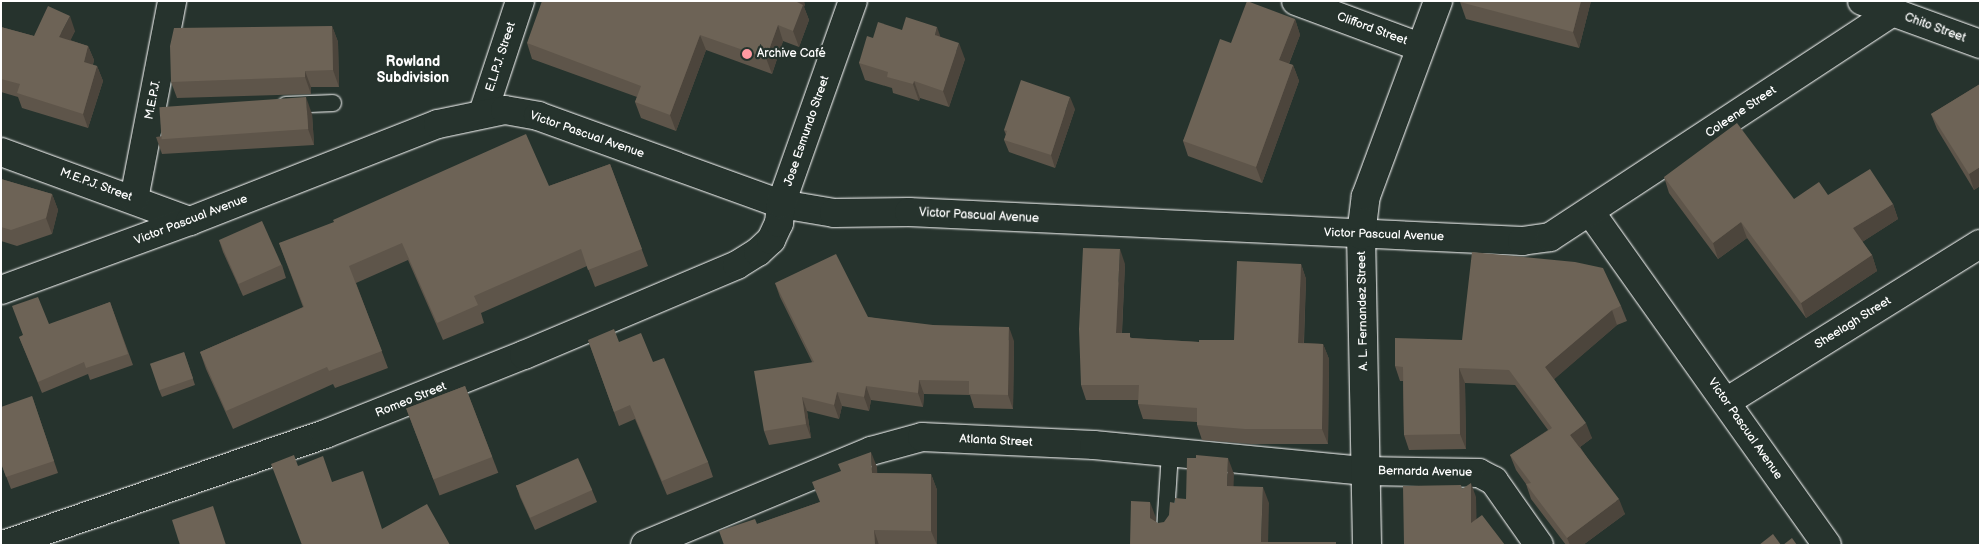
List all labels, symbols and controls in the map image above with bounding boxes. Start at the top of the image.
street label: Clifford Street [1335,10,1409,48]
street label: Chito Street [1902,10,1968,46]
street label: E.L.P.J. Street [483,20,519,94]
place label: Archive Café [757,47,826,61]
marker: Archive Café [741,48,753,60]
district label: Rowland Subdivision [377,54,449,86]
street label: Jose Esmundo Street [781,74,833,188]
street label: M.E.P.J. [142,79,164,121]
street label: Coleene Street [1703,83,1779,141]
street label: Victor Pascual Avenue [528,109,646,161]
street label: M.E.P.J. Street [58,165,134,205]
street label: Victor Pascual Avenue [132,192,250,248]
street label: Victor Pascual Avenue [919,206,1039,226]
street label: Victor Pascual Avenue [1324,226,1444,244]
street label: A. L. Fernandez Street [1355,251,1371,371]
street label: Sheelagh Street [1812,294,1894,352]
street label: Victor Pascual Avenue [1705,376,1785,482]
street label: Romeo Street [373,379,449,421]
street label: Atlanta Street [959,432,1033,450]
street label: Bernarda Avenue [1378,464,1472,480]

